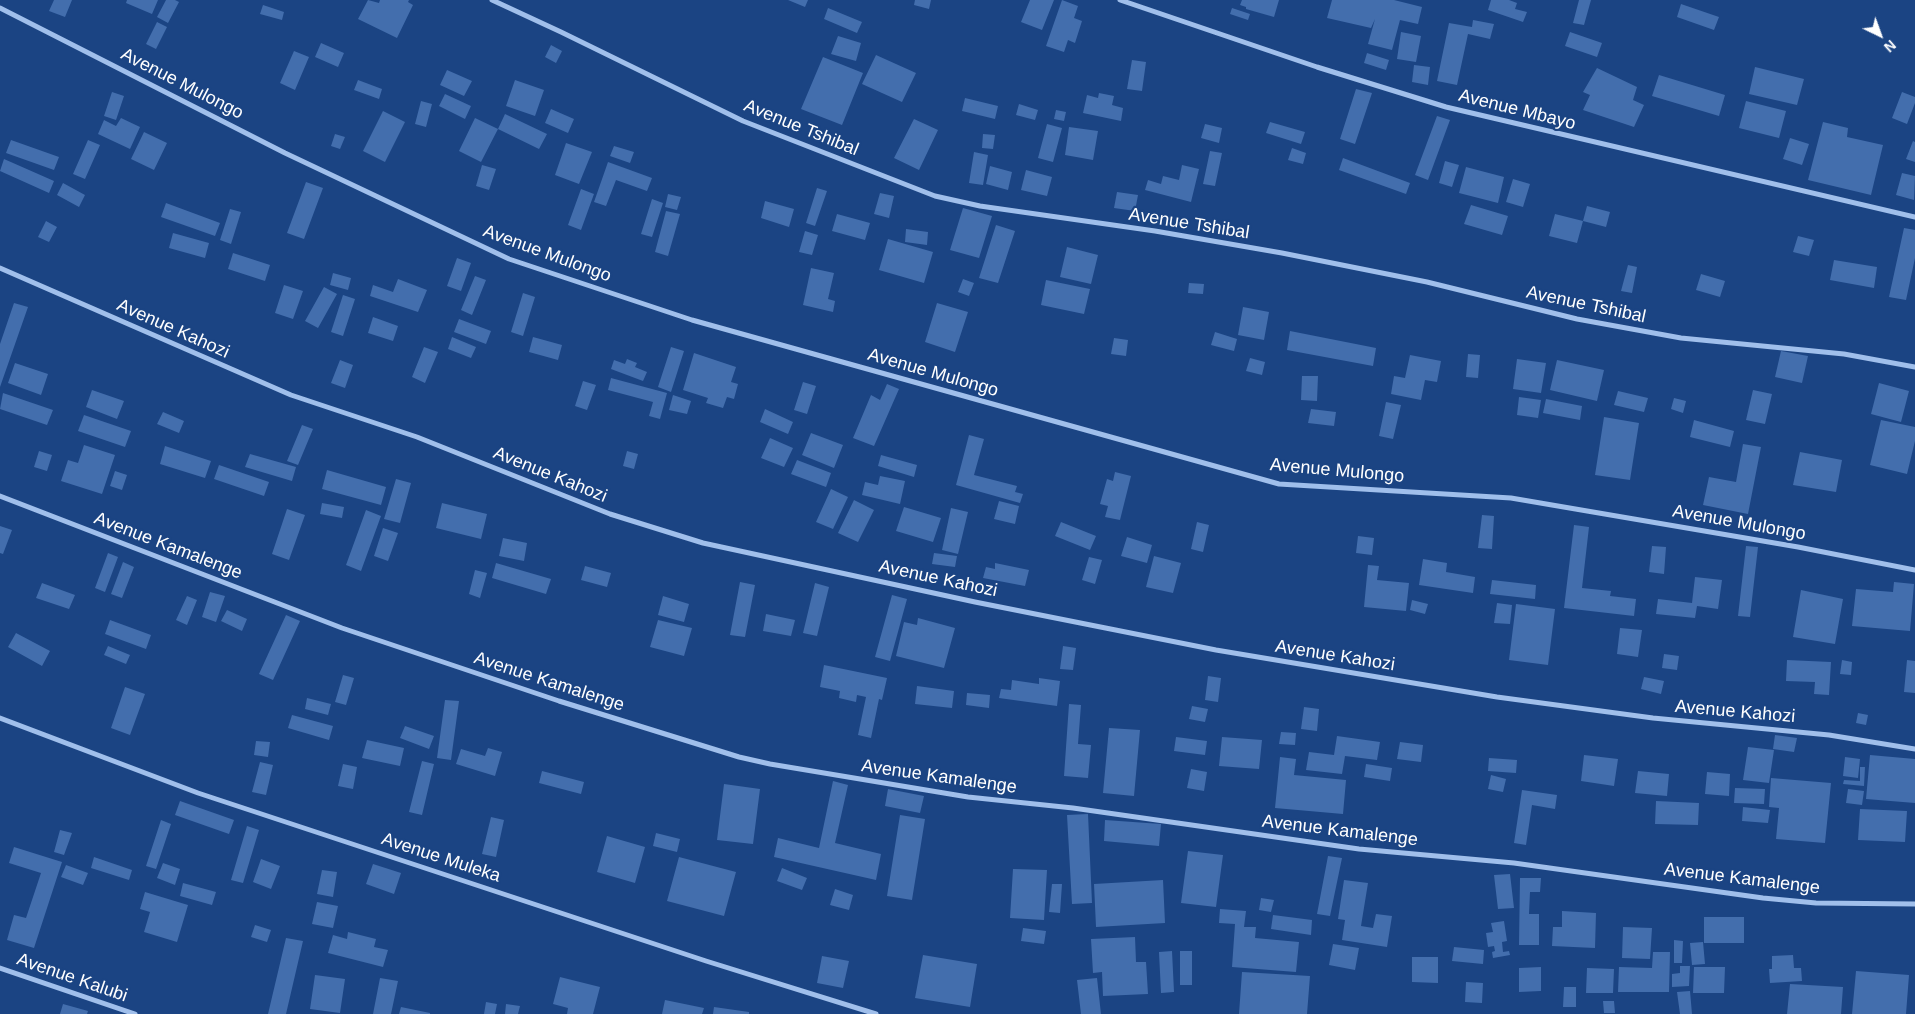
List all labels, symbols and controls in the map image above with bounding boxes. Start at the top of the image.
north arrow [1855,10,1905,60]
text: N [1881,37,1899,55]
street label: Avenue Mulongo [117,44,247,124]
street label: Avenue Mbayo [1456,85,1578,135]
street label: Avenue Tshibal [741,95,861,161]
street label: Avenue Tshibal [1127,204,1251,244]
street label: Avenue Mulongo [480,221,614,287]
street label: Avenue Tshibal [1524,282,1648,328]
street label: Avenue Kahozi [113,295,233,363]
street label: Avenue Mulongo [865,344,1001,402]
street label: Avenue Kahozi [490,442,610,508]
street label: Avenue Mulongo [1269,454,1405,488]
street label: Avenue Mulongo [1671,501,1807,545]
street label: Avenue Kamalenge [91,508,245,584]
street label: Avenue Kahozi [877,556,999,602]
street label: Avenue Kahozi [1274,636,1396,676]
street label: Avenue Kamalenge [471,648,627,716]
street label: Avenue Kahozi [1674,696,1796,728]
street label: Avenue Kamalenge [860,755,1018,799]
street label: Avenue Kamalenge [1261,811,1419,851]
street label: Avenue Muleka [379,829,503,887]
street label: Avenue Kamalenge [1663,859,1821,899]
street label: Avenue Kalubi [14,949,130,1007]

